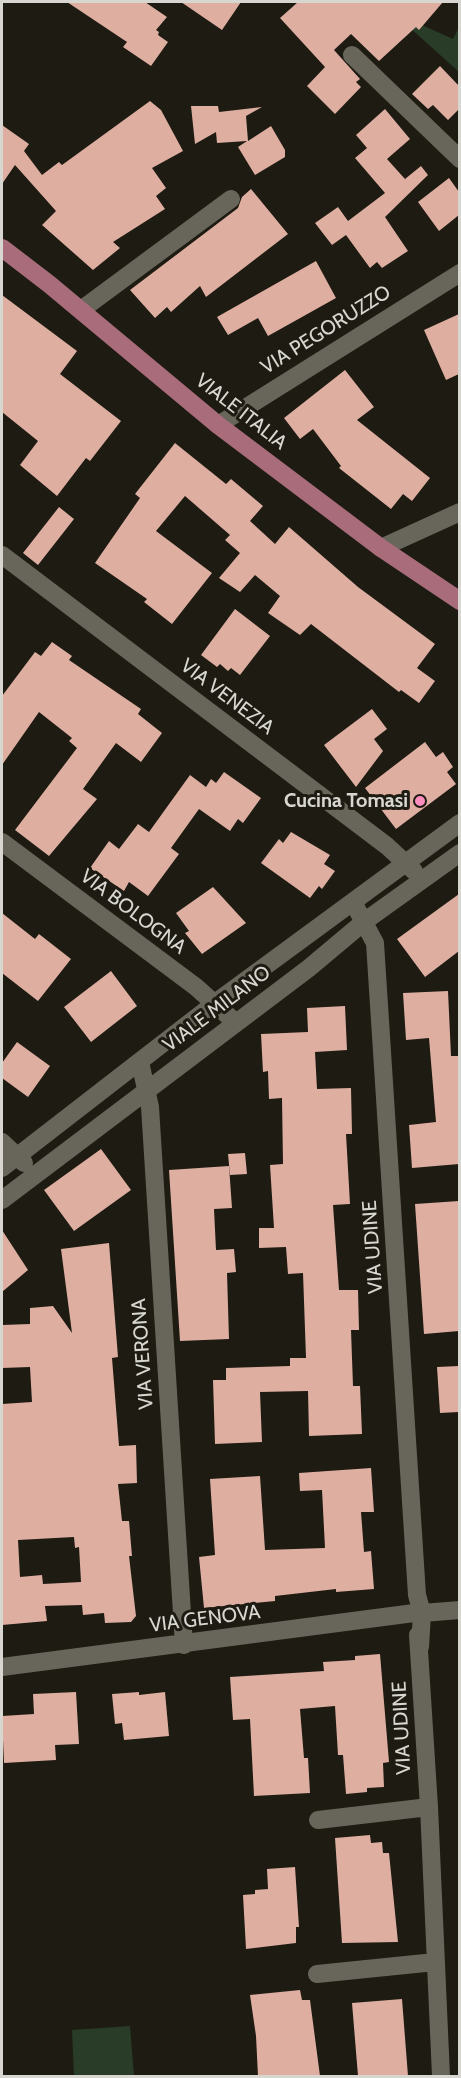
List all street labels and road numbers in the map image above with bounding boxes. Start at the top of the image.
street label: VIA PEGORUZZO [257,280,395,380]
street label: VIALE ITALIA [190,369,292,455]
street label: VIA VENEZIA [175,654,279,740]
street label: VIA BOLOGNA [75,864,191,960]
street label: VIALE MILANO [159,961,275,1057]
street label: VIA UDINE [358,1200,388,1294]
street label: VIA VERONA [127,1298,159,1410]
street label: VIA GENOVA [148,1600,262,1638]
street label: VIA UDINE [388,1681,416,1775]

